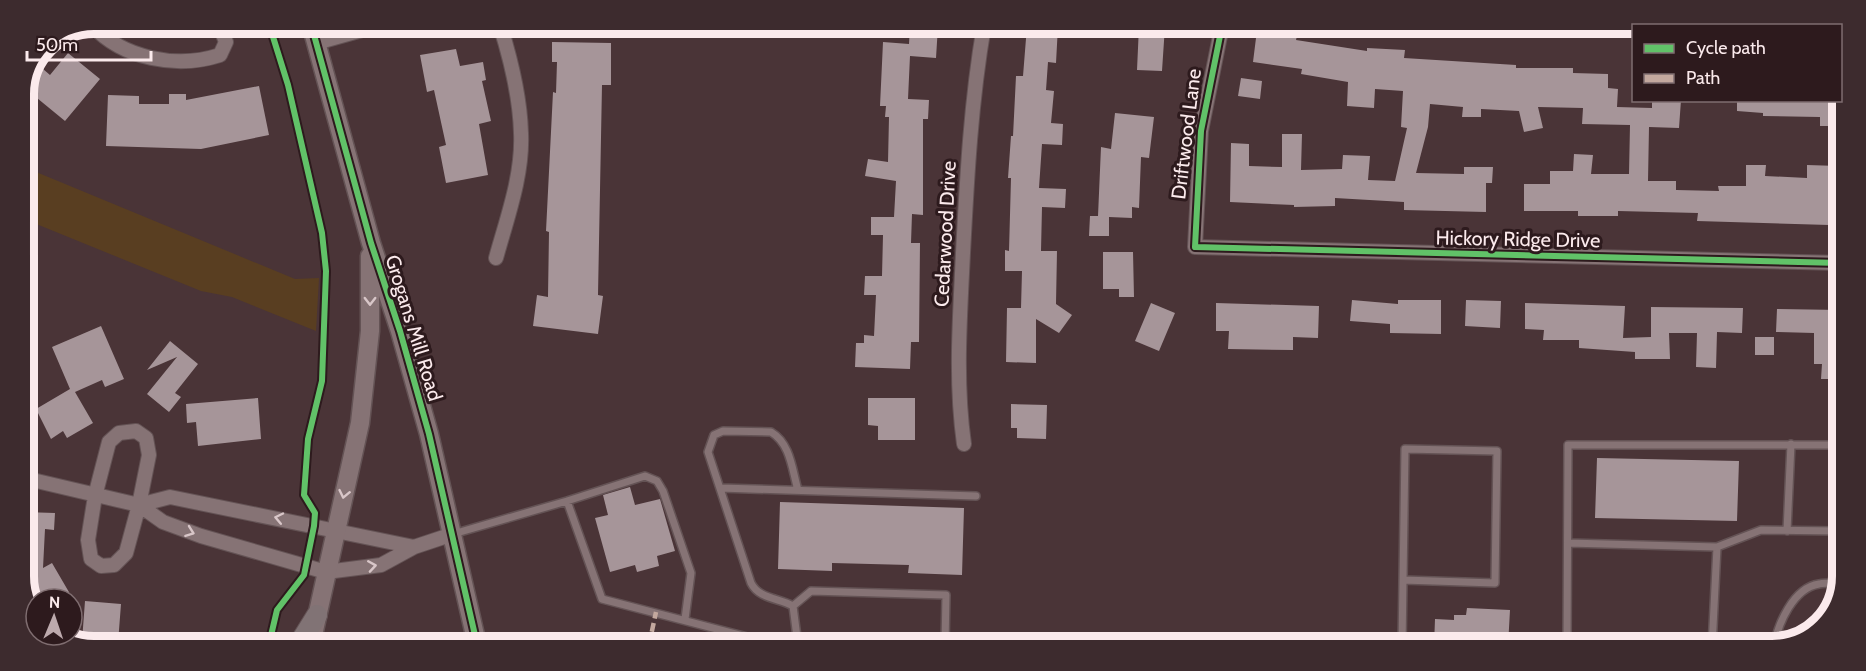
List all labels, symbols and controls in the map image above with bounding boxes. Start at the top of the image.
scale bar [27,24,152,62]
legend [1632,24,1842,102]
text: 50 m [36,34,78,56]
text: Cycle path [1686,37,1766,59]
street label: Driftwood Lane [1166,67,1206,201]
text: Path [1686,67,1720,89]
street label: Cedarwood Drive [929,160,961,308]
street label: Hickory Ridge Drive [1436,226,1600,252]
street label: Grogans Mill Road [380,252,448,404]
one-way arrow [364,297,376,306]
one-way arrow [339,489,352,499]
one-way arrow [274,513,284,526]
one-way arrow [184,525,195,537]
one-way arrow [368,560,377,572]
north arrow [24,587,84,647]
text: N [49,593,60,612]

